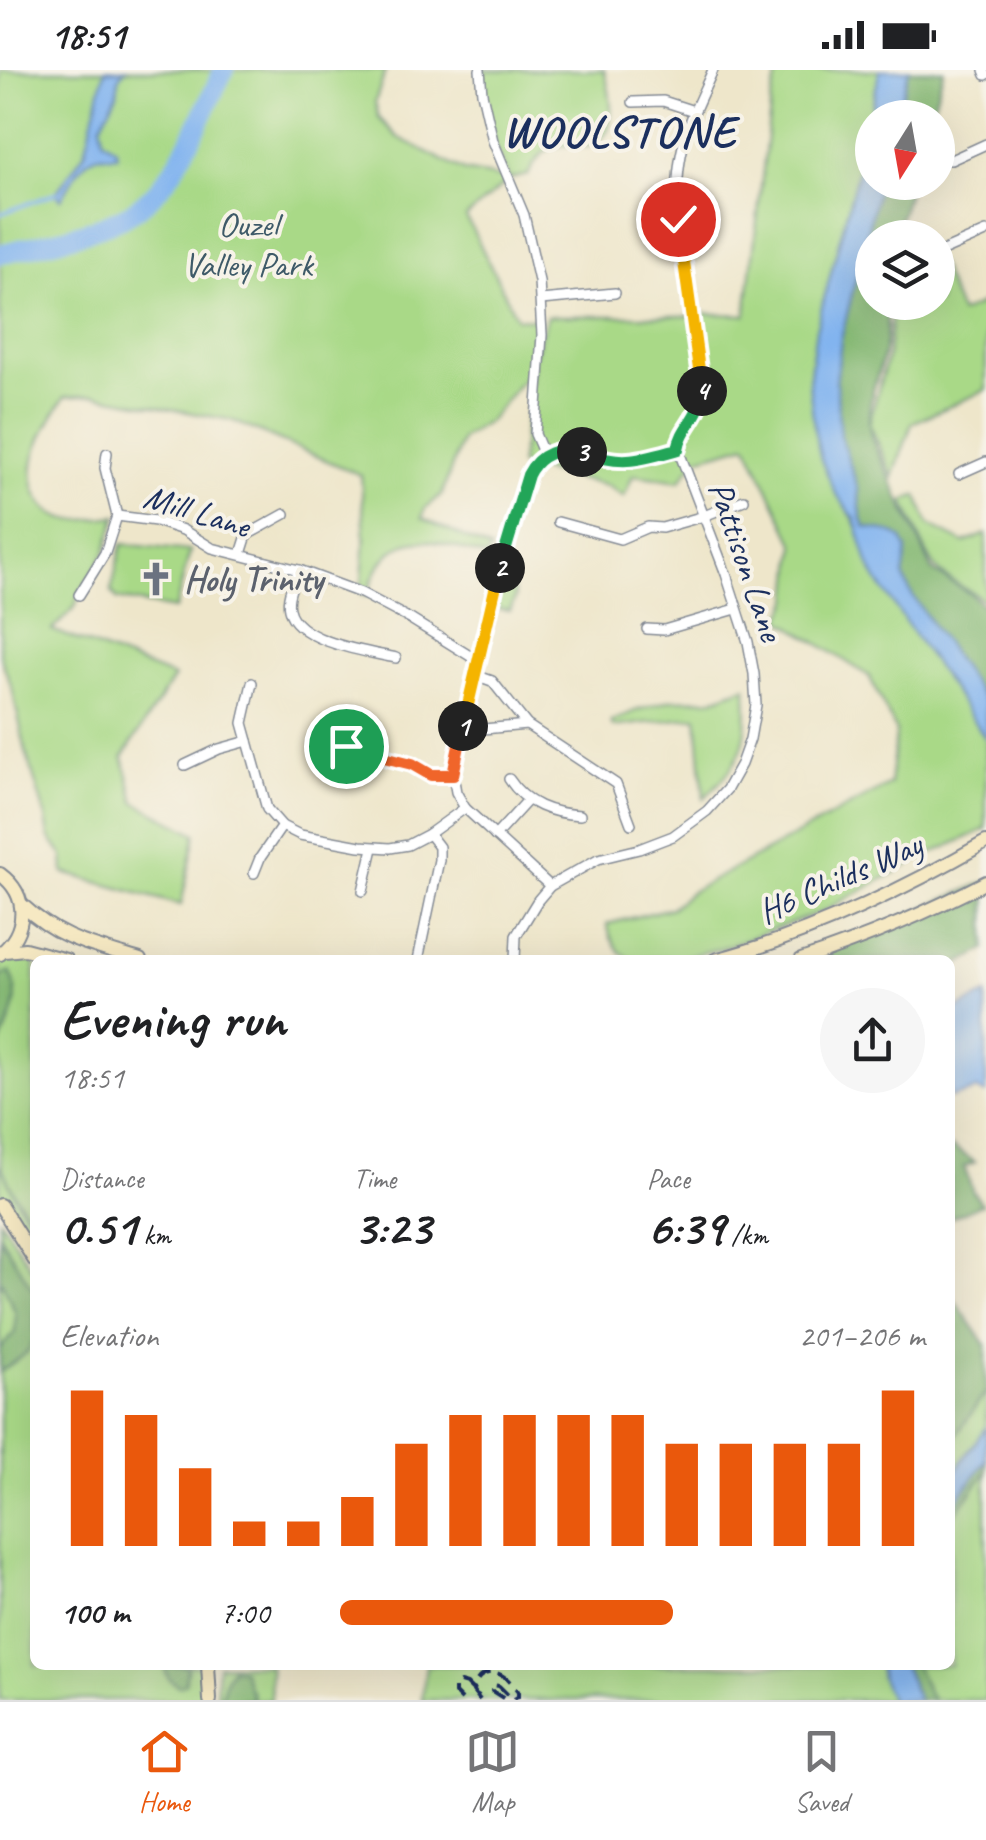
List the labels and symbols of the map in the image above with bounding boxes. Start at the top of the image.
north arrow [855,100,955,200]
district label: WOOLSTONE [503,103,741,160]
pin [636,177,721,262]
park label: Ouzel Valley Park [184,202,315,287]
pin: 4 [677,366,727,416]
pin: 3 [557,427,607,477]
street label: Mill Lane [139,474,258,549]
street label: Pattison Lane [698,475,795,649]
pin: 2 [475,543,525,593]
place label: Holy Trinity [184,557,327,602]
church icon: Holy Trinity [137,560,175,598]
pin: 1 [438,701,488,751]
pin [304,704,389,789]
street label: H6 Childs Way [751,821,931,934]

